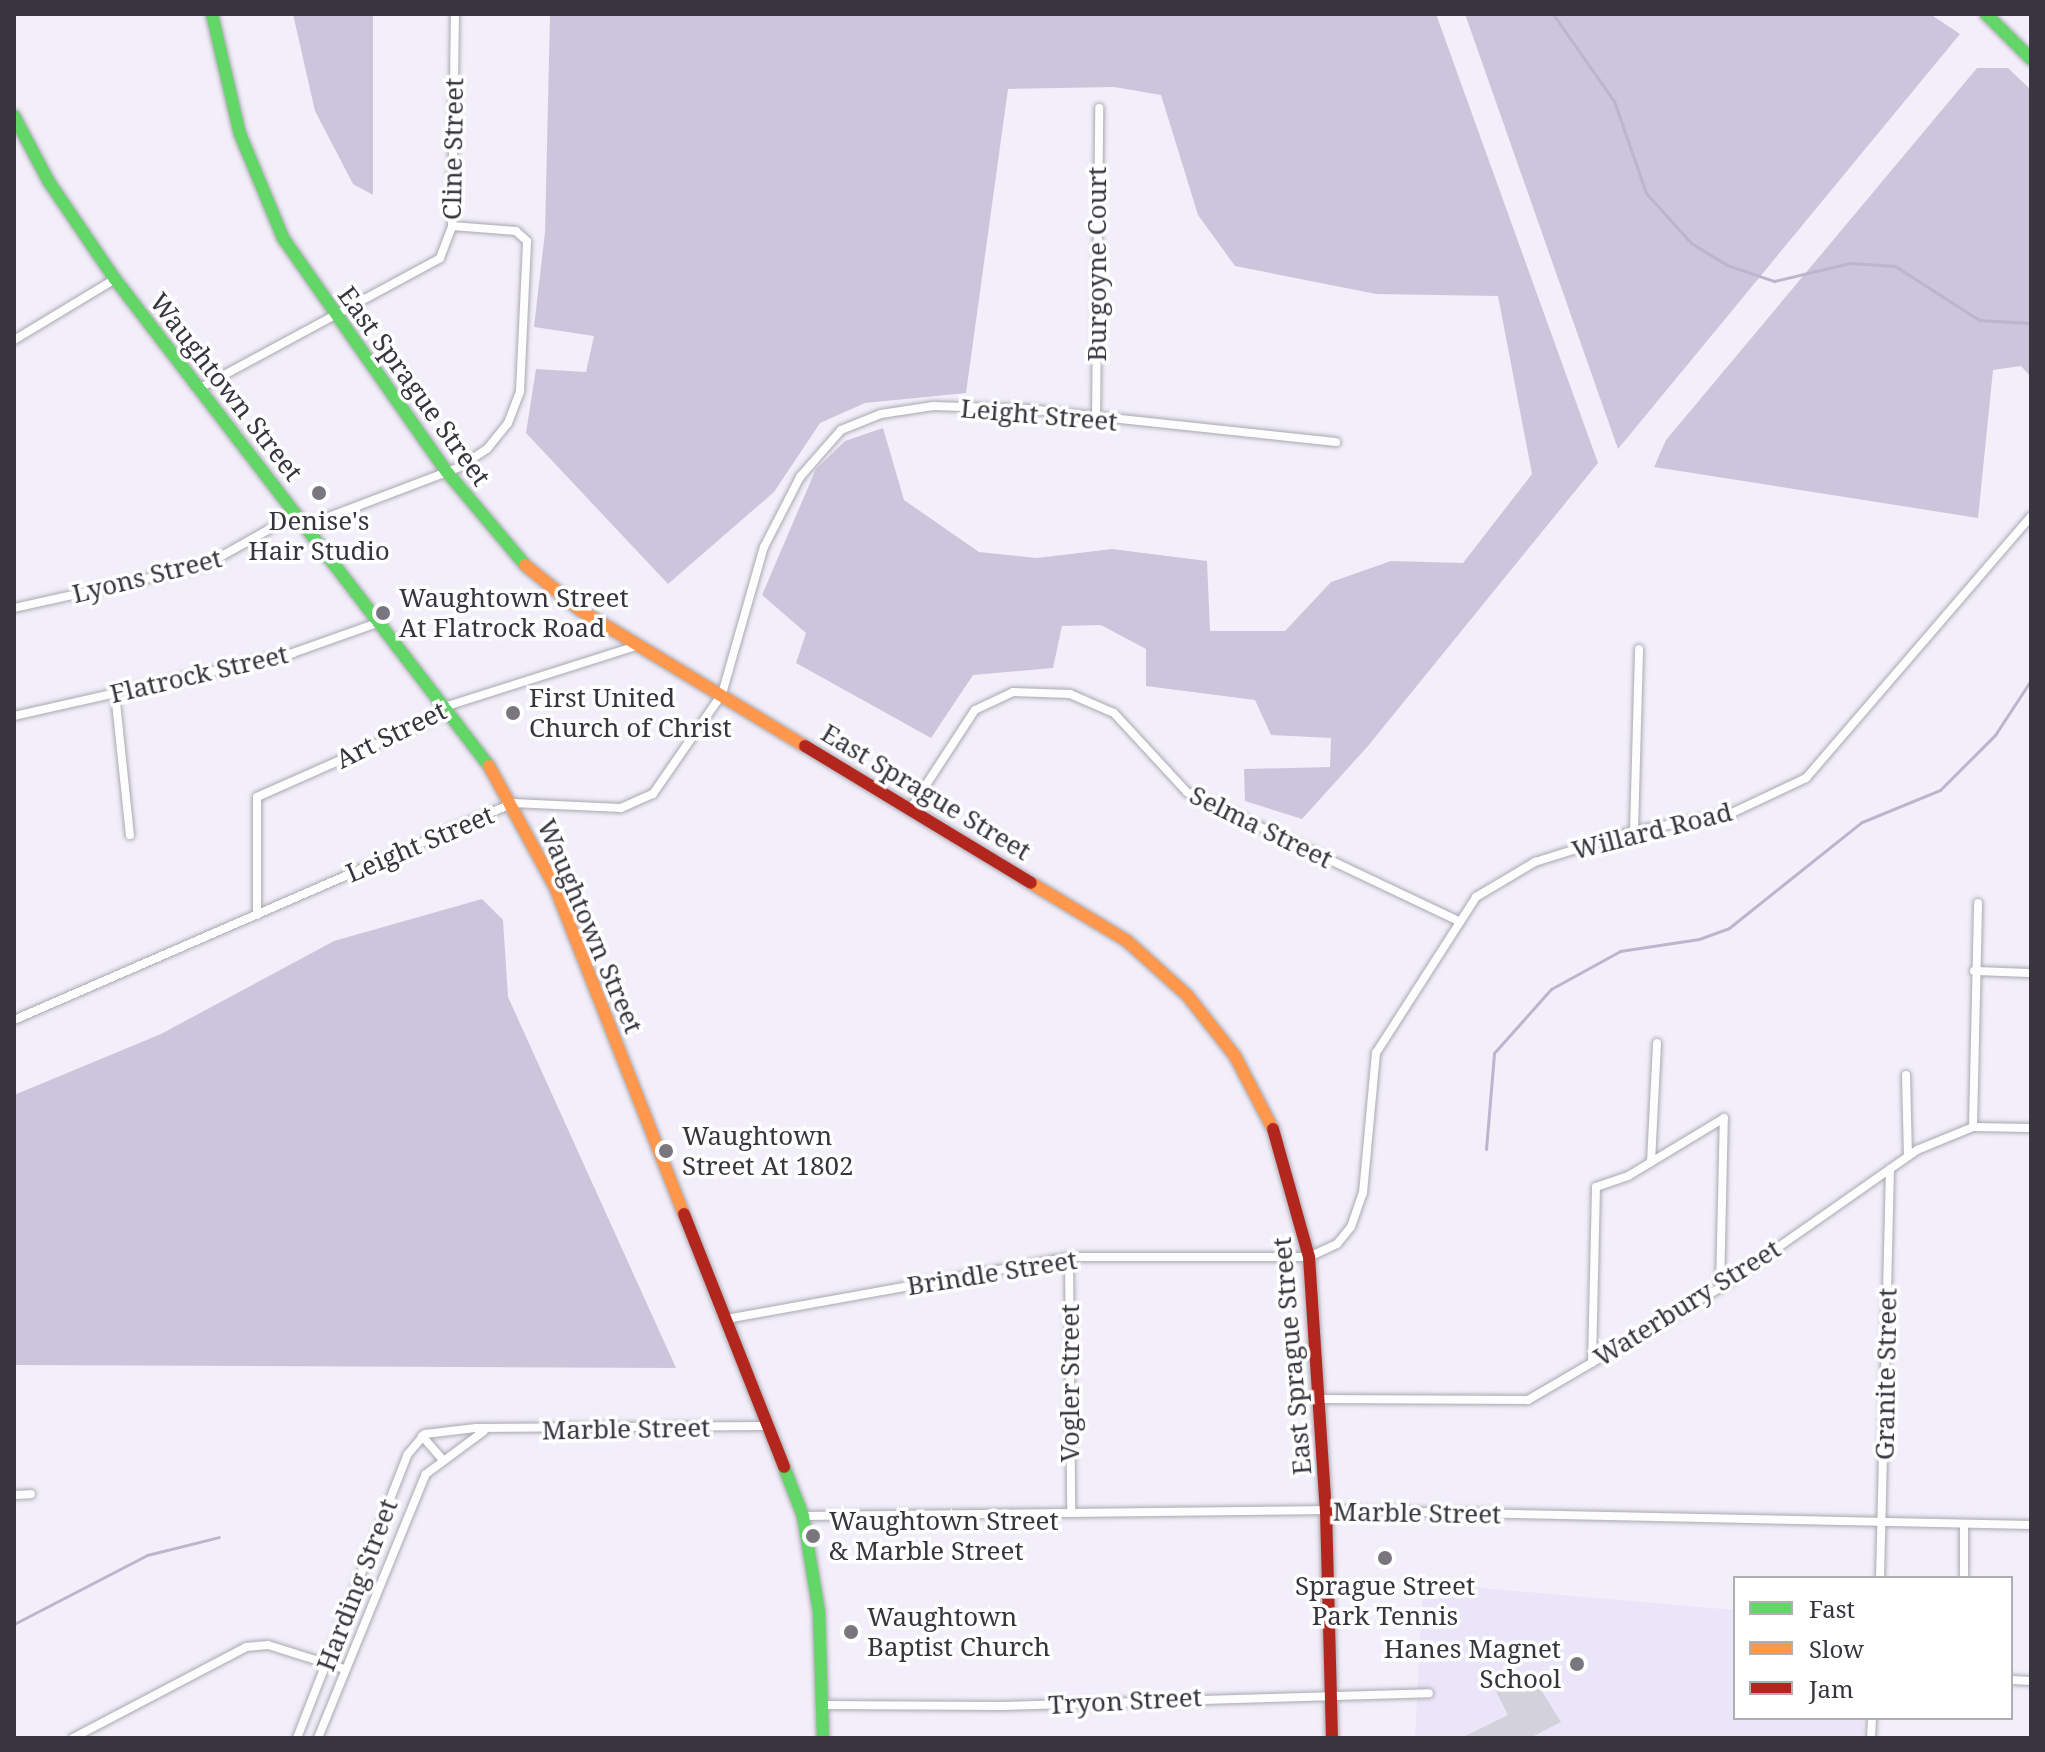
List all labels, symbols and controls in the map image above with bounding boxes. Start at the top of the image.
street label: Cline Street [436,78,470,220]
street label: Burgoyne Court [1081,166,1113,362]
street label: East Sprague Street [331,280,497,492]
street label: Waughtown Street [143,287,309,487]
street label: Leight Street [959,393,1119,437]
marker: Denise's Hair Studio [310,484,328,502]
place label: Denise's Hair Studio [248,505,390,566]
street label: Lyons Street [69,542,225,610]
place label: Waughtown Street At Flatrock Road [399,582,629,644]
marker: Waughtown Street At Flatrock Road [374,604,392,622]
street label: Flatrock Street [107,638,291,710]
place label: First United Church of Christ [529,682,732,744]
street label: Art Street [331,695,451,775]
marker: First United Church of Christ [504,704,522,722]
street label: East Sprague Street [816,717,1036,867]
street label: Selma Street [1185,779,1337,875]
street label: Willard Road [1569,796,1735,866]
street label: Leight Street [341,799,499,889]
street label: Waughtown Street [531,814,649,1038]
place label: Waughtown Street At 1802 [682,1120,854,1182]
marker: Waughtown Street At 1802 [657,1142,675,1160]
street label: Waterbury Street [1588,1233,1786,1373]
street label: East Sprague Street [1266,1236,1318,1476]
street label: Brindle Street [905,1244,1079,1302]
street label: Granite Street [1869,1288,1903,1460]
street label: Vogler Street [1054,1304,1086,1462]
street label: Marble Street [542,1412,710,1446]
street label: Harding Street [310,1495,404,1675]
street label: Marble Street [1333,1496,1501,1530]
place label: Waughtown Street & Marble Street [829,1505,1059,1566]
marker: Waughtown Street & Marble Street [804,1527,822,1545]
marker: Sprague Street Park Tennis [1376,1549,1394,1567]
place label: Sprague Street Park Tennis [1295,1570,1475,1632]
legend [1733,1576,2013,1720]
text: Fast [1809,1592,1855,1625]
place label: Waughtown Baptist Church [867,1601,1050,1662]
marker: Waughtown Baptist Church [842,1623,860,1641]
text: Slow [1809,1632,1864,1665]
place label: Hanes Magnet School [1384,1633,1561,1694]
marker: Hanes Magnet School [1568,1655,1586,1673]
text: Jam [1809,1672,1854,1705]
street label: Tryon Street [1047,1681,1203,1721]

